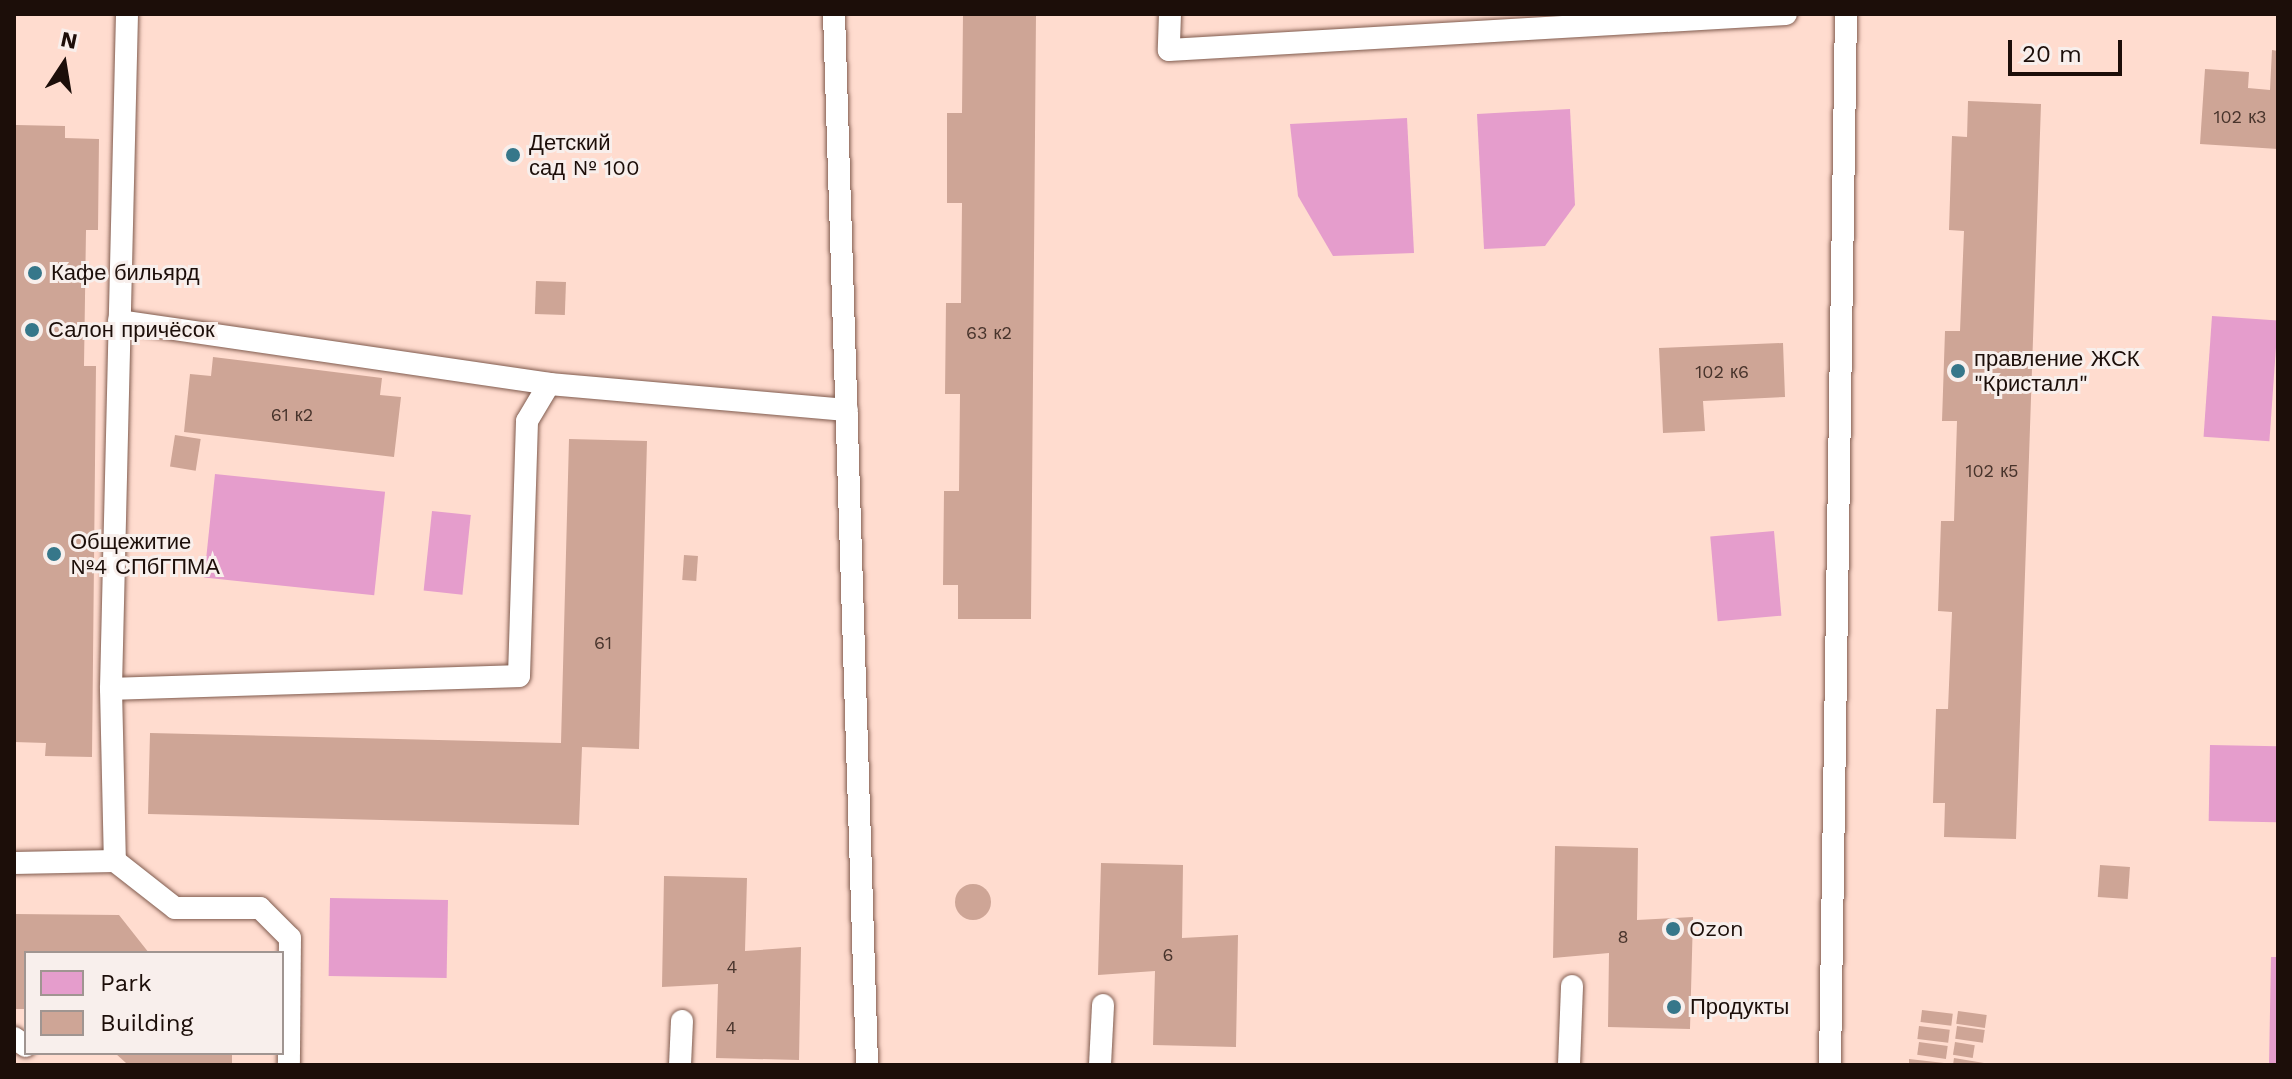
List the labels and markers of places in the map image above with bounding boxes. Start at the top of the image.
place label: Детский сад № 100 [529,129,640,180]
marker: Детский сад № 100 [504,146,522,164]
place label: Кафе бильярд [51,260,200,286]
marker: Кафе бильярд [26,264,44,282]
place label: Салон причёсок [48,317,215,343]
marker: Салон причёсок [23,321,41,339]
place label: правление ЖСК "Кристалл" [1974,345,2140,396]
marker: правление ЖСК "Кристалл" [1949,362,1967,380]
place label: Общежитие №4 СПбГПМА [70,528,220,580]
marker: Общежитие №4 СПбГПМА [45,545,63,563]
place label: Ozon [1689,916,1744,942]
marker: Ozon [1664,920,1682,938]
place label: Продукты [1690,994,1789,1020]
marker: Продукты [1665,998,1683,1016]

